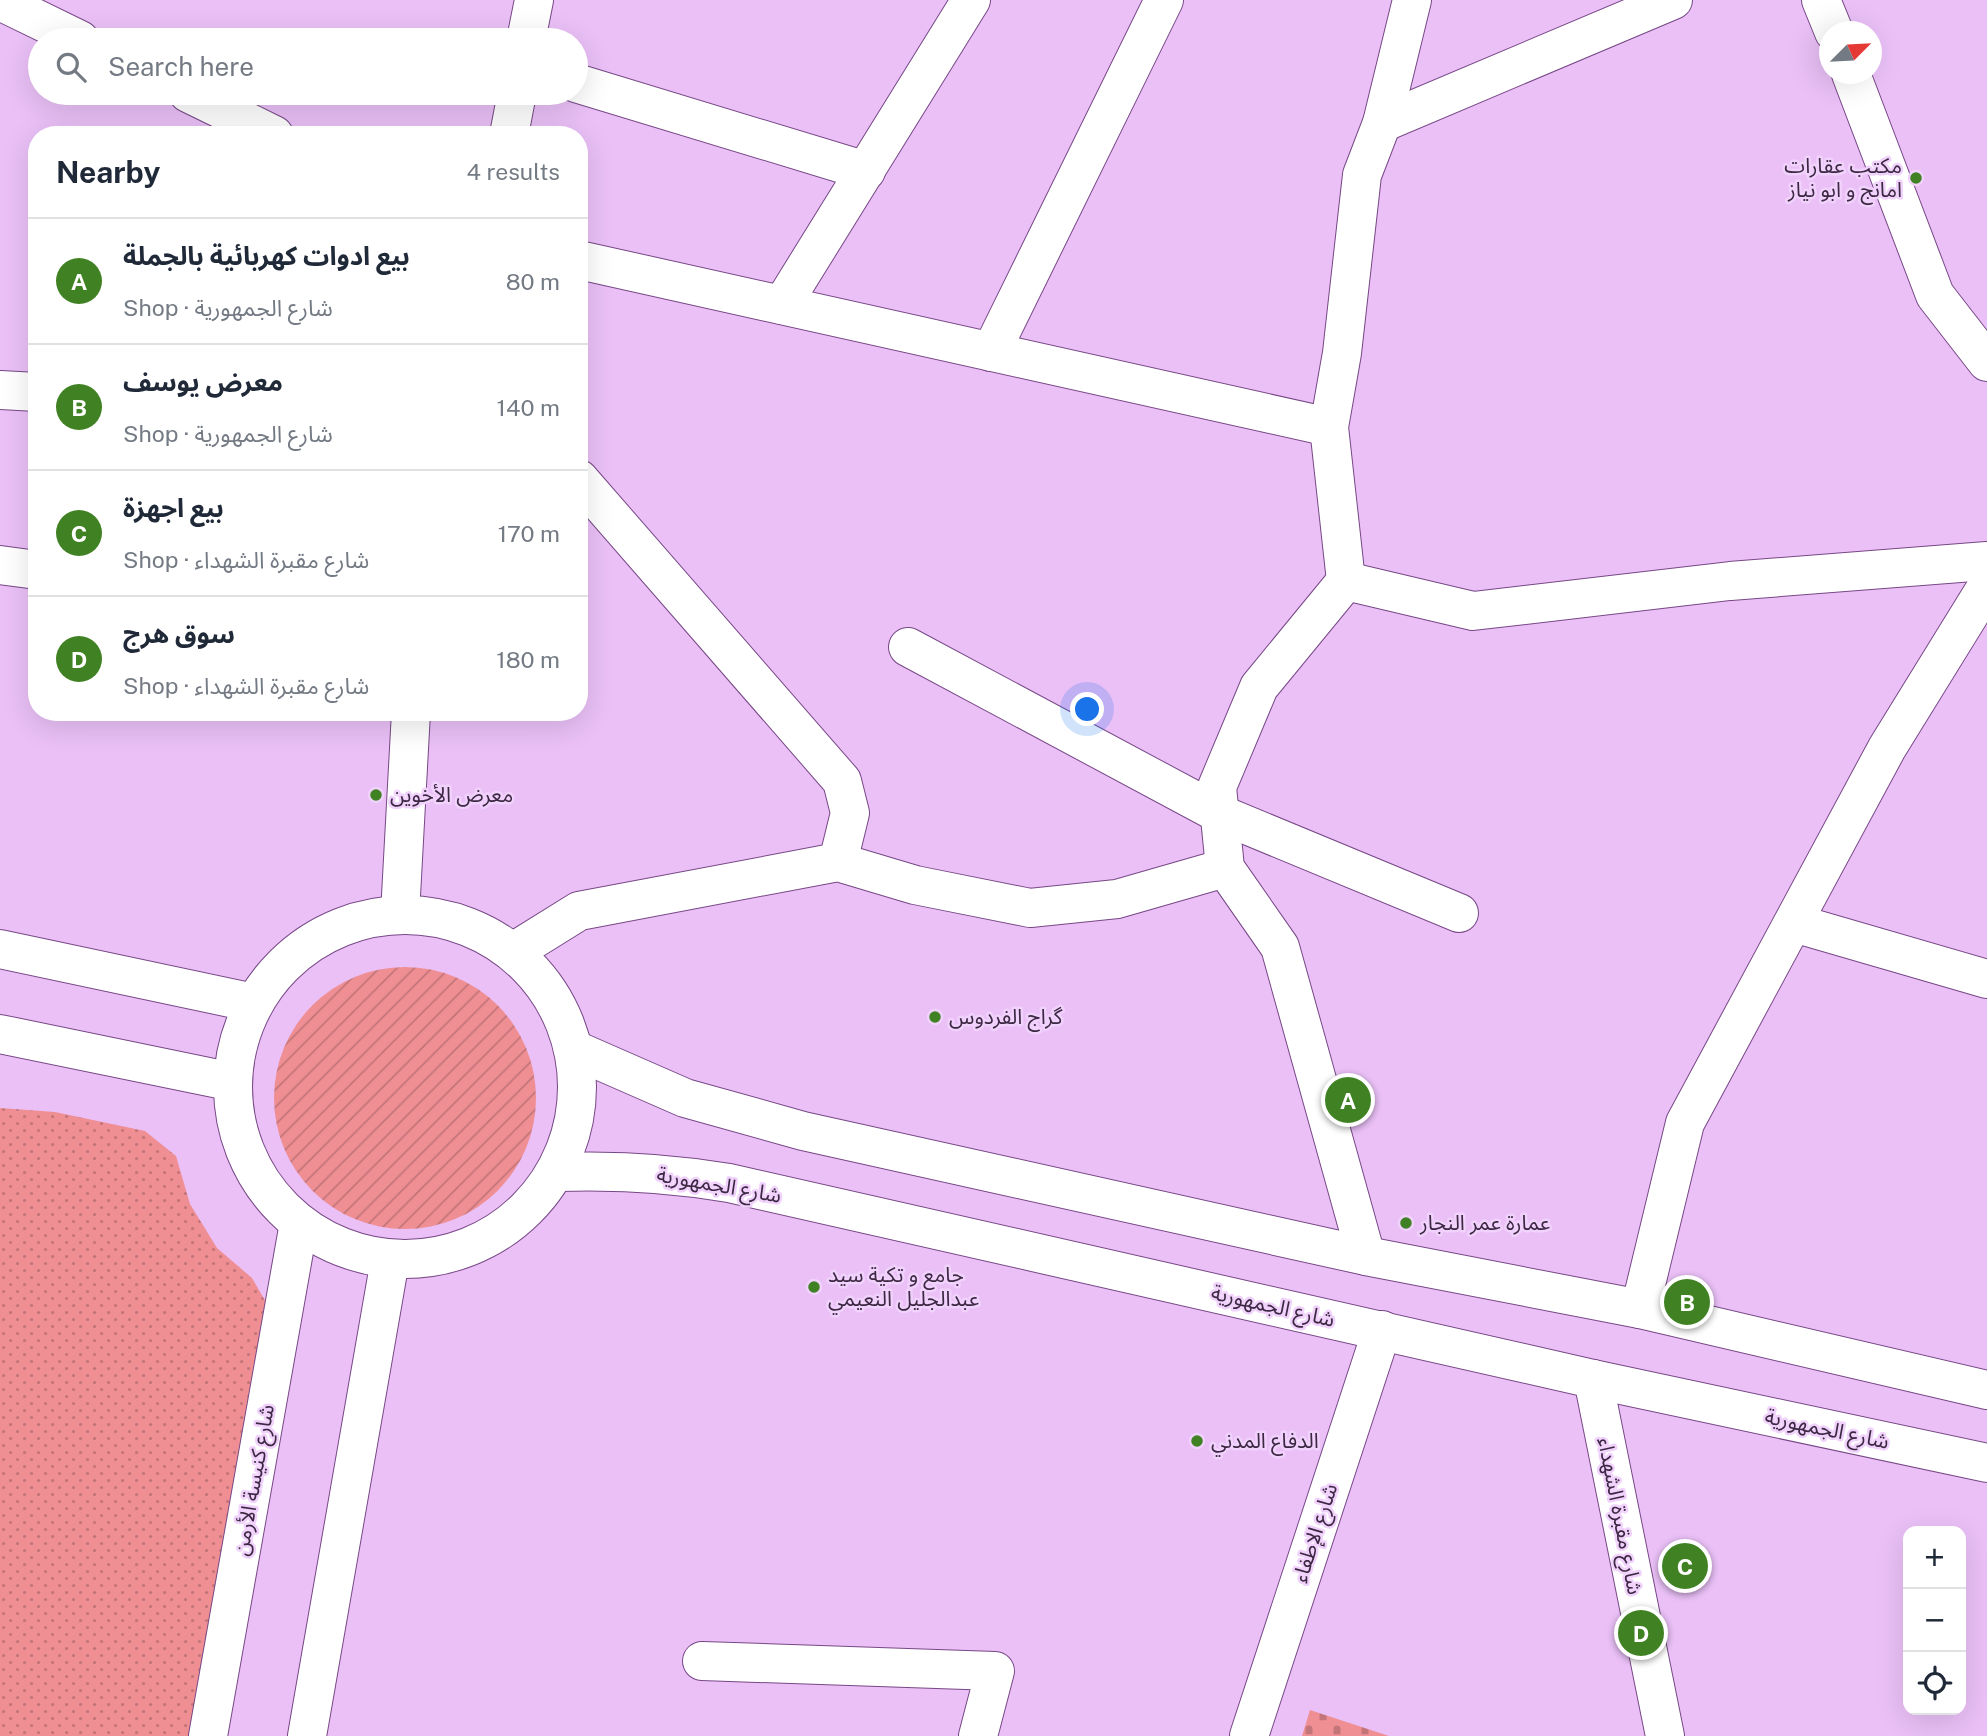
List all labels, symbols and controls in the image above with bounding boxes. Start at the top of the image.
north arrow [1819,21,1882,84]
search box [28,28,588,105]
icon: search [52,48,90,86]
text: Search here [108,51,254,82]
place label: مكتب عقارات امانج و ابو نياز [1784,153,1902,205]
text: Nearby [56,154,160,190]
text: 4 results [466,158,560,185]
marker: مكتب عقارات امانج و ابو نياز [1908,170,1924,186]
text: بيع ادوات كهربائية بالجملة [123,240,410,271]
text: A [71,268,87,295]
text: 80 m [506,268,560,295]
text: Shop · شارع الجمهورية [123,294,333,321]
text: معرض يوسف [123,366,283,397]
text: B [71,394,87,421]
text: 140 m [497,394,560,421]
text: Shop · شارع الجمهورية [123,420,333,447]
text: بيع اجهزة [123,492,224,523]
text: C [71,520,87,547]
text: 170 m [498,520,560,547]
text: Shop · شارع مقبرة الشهداء [123,546,369,573]
text: سوق هرج [123,618,235,649]
text: D [71,646,87,673]
text: 180 m [496,646,560,673]
text: Shop · شارع مقبرة الشهداء [123,672,369,699]
your location [1070,692,1104,726]
place label: معرض الأخوين [390,782,513,807]
marker: معرض الأخوين [368,787,384,803]
place label: گراج الفردوس [949,1004,1063,1032]
marker: گراج الفردوس [927,1009,943,1025]
pin: A [1325,1074,1371,1126]
street label: شارع الجمهورية [654,1161,783,1211]
place label: عمارة عمر النجار [1419,1210,1550,1235]
marker: عمارة عمر النجار [1398,1215,1414,1231]
place label: جامع و تكية سيد عبدالجليل النعيمي [828,1262,979,1315]
pin: B [1664,1276,1710,1328]
marker: جامع و تكية سيد عبدالجليل النعيمي [806,1279,822,1295]
street label: شارع الجمهورية [1208,1279,1337,1335]
street label: شارع كنيسة الأرمن [228,1402,282,1558]
street label: شارع الجمهورية [1762,1403,1891,1457]
place label: الدفاع المدني [1211,1428,1319,1457]
marker: الدفاع المدني [1189,1433,1205,1449]
street label: شارع مقبرة الشهداء [1590,1435,1648,1597]
street label: شارع الإطفاء [1287,1480,1345,1586]
map controls [1903,1526,1966,1715]
button: + [1903,1526,1966,1589]
pin: C [1662,1540,1708,1592]
button: − [1903,1589,1966,1652]
pin: D [1618,1607,1664,1659]
button: locate [1903,1652,1966,1715]

